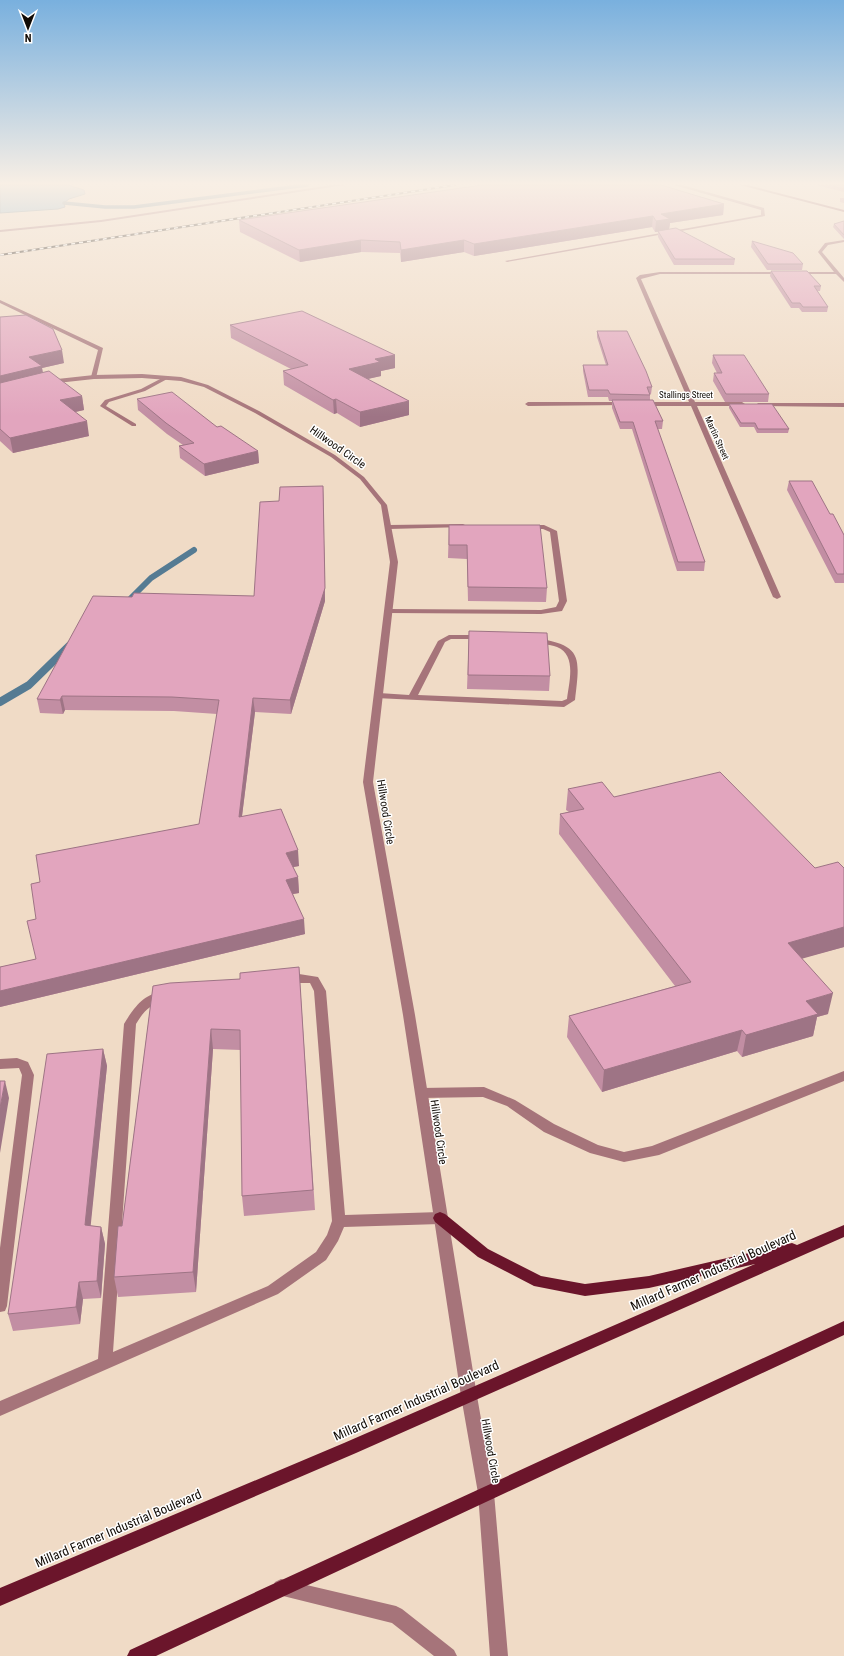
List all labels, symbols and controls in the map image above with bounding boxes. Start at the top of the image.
north arrow [8,8,48,48]
text: N [24,31,31,44]
street label: Stallings Street [659,390,713,400]
street label: Martin Street [703,415,731,461]
street label: Hillwood Circle [307,423,368,471]
street label: Hillwood Circle [374,779,397,845]
street label: Hillwood Circle [428,1099,449,1165]
street label: Millard Farmer Industrial Boulevard [628,1227,798,1314]
street label: Millard Farmer Industrial Boulevard [331,1357,501,1444]
street label: Hillwood Circle [478,1418,503,1484]
street label: Millard Farmer Industrial Boulevard [33,1487,204,1570]

